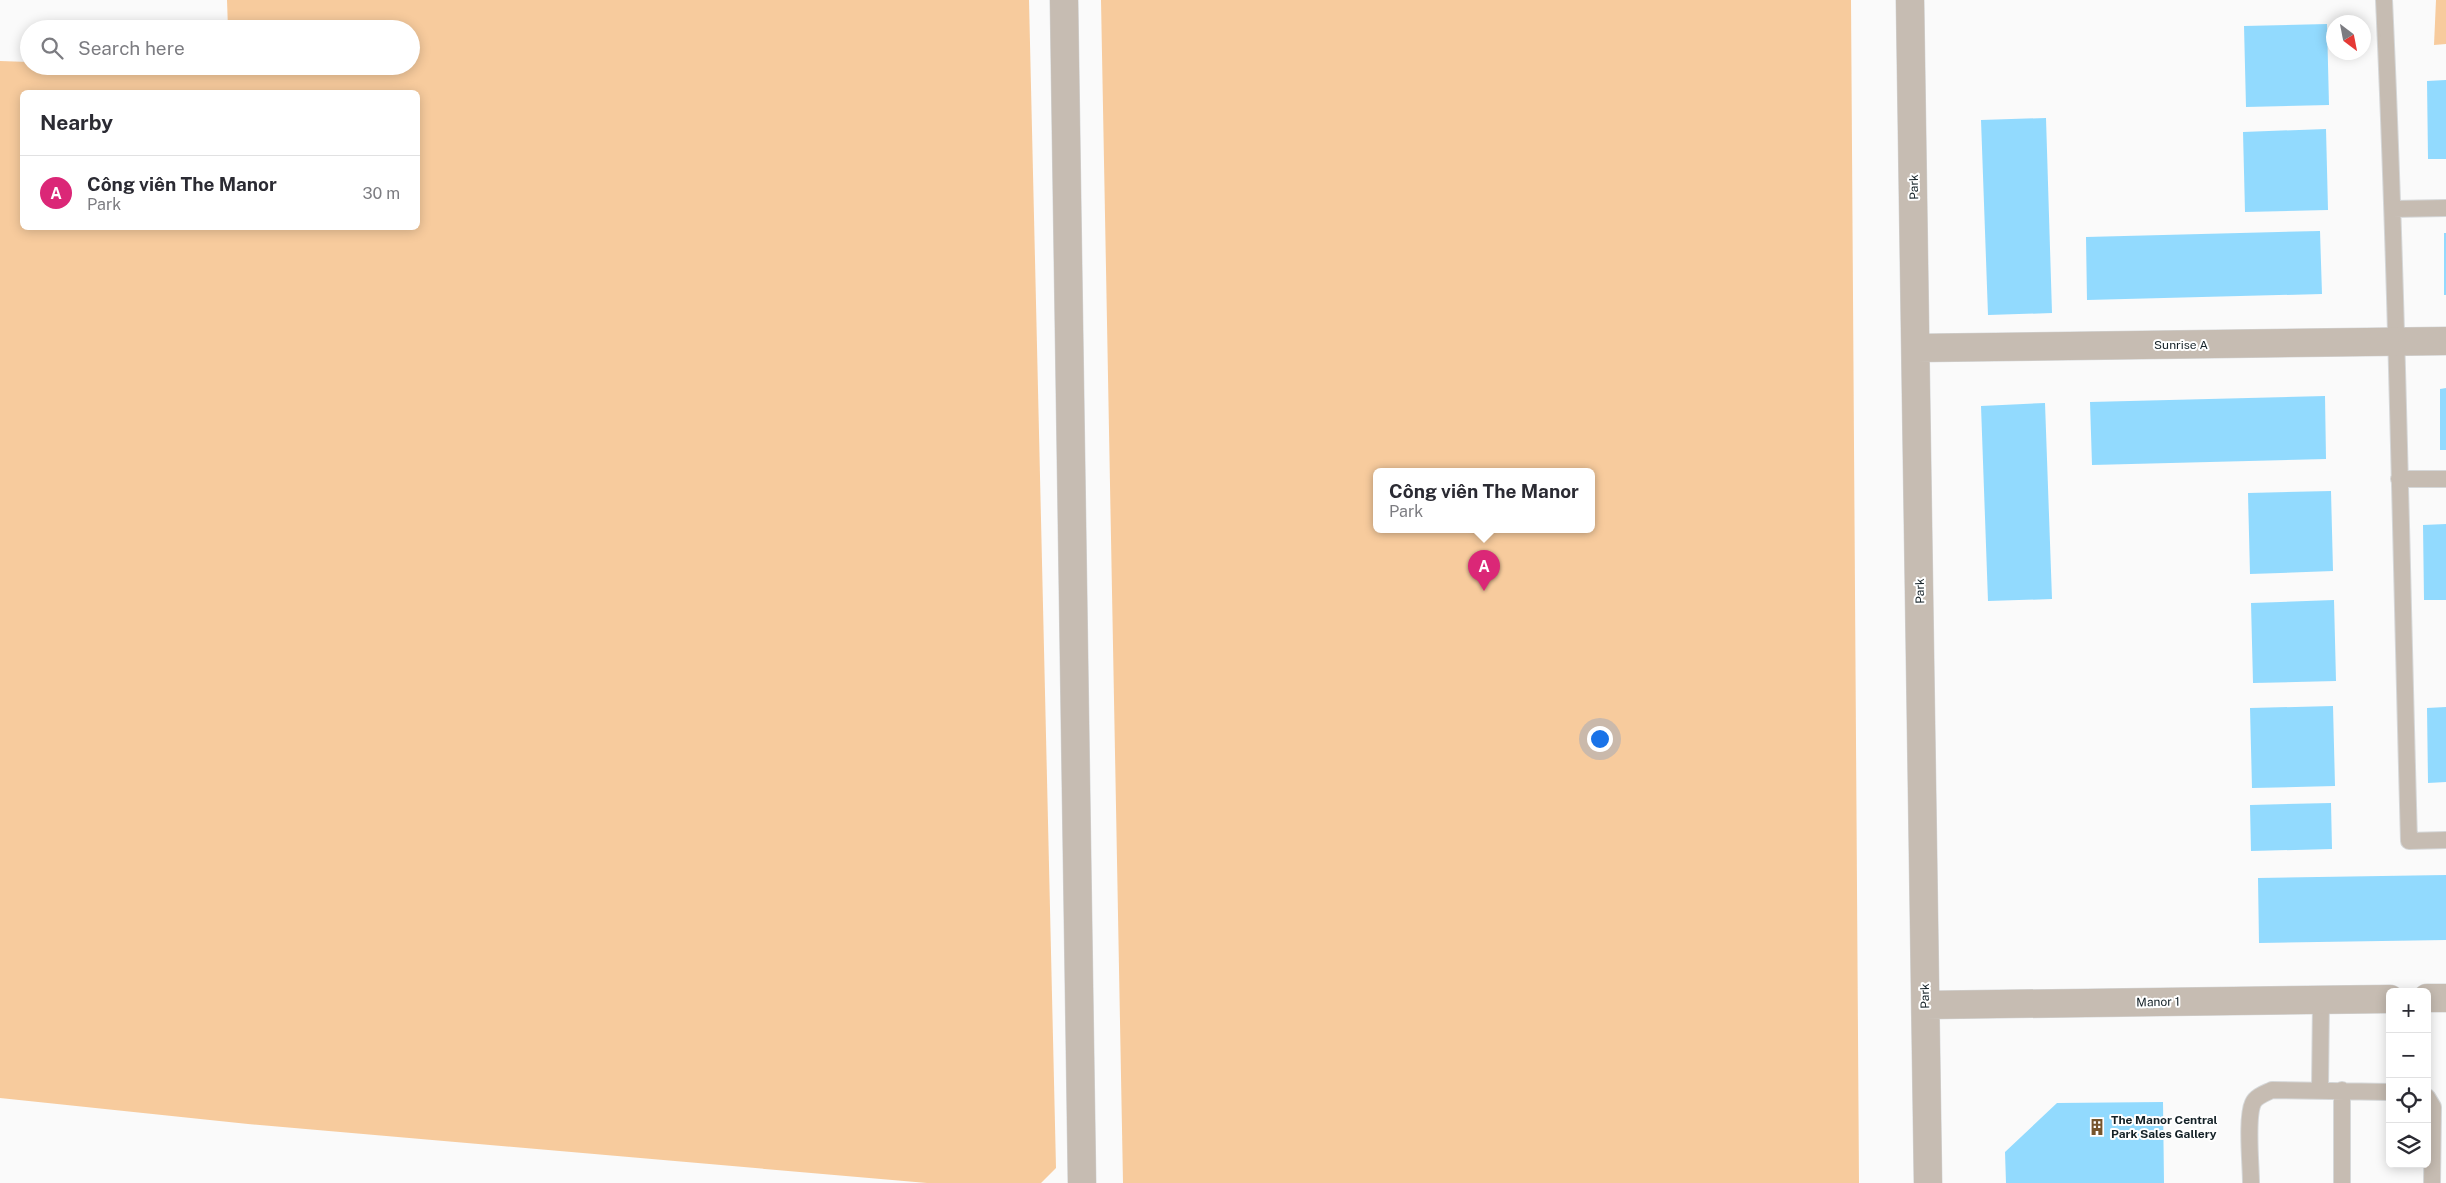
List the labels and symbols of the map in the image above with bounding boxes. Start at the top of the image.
north arrow [2326,15,2371,60]
street label: Park [1907,174,1921,200]
street label: Sunrise A [2154,338,2208,352]
pin: A [1468,550,1500,591]
street label: Park [1913,578,1927,604]
your location [1587,726,1613,752]
street label: Park [1918,983,1932,1009]
street label: Manor 1 [2136,995,2180,1009]
place label: The Manor Central Park Sales Gallery [2111,1113,2218,1141]
building icon: The Manor Central Park Sales Gallery [2087,1117,2107,1137]

